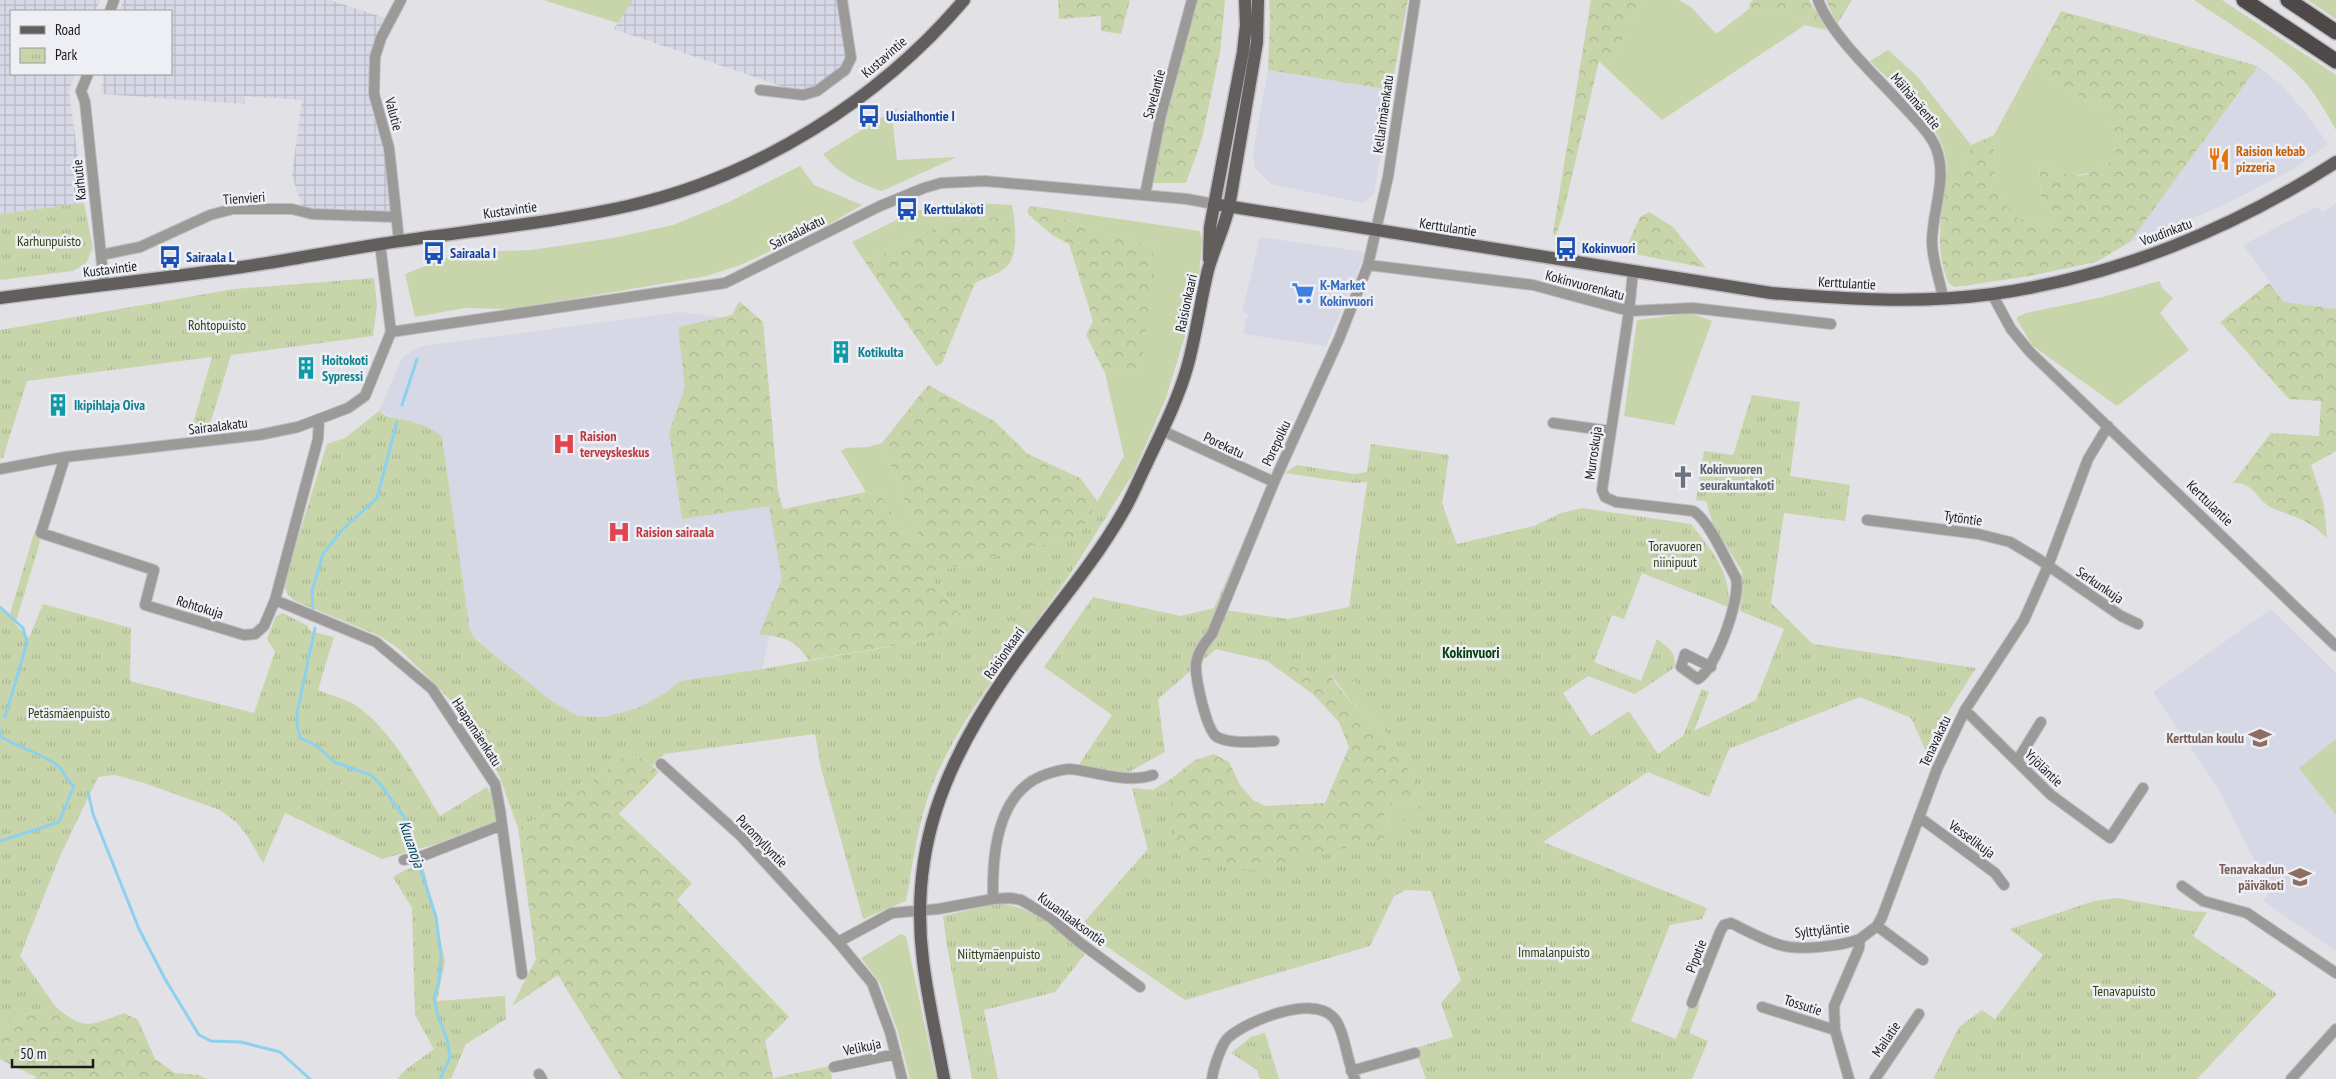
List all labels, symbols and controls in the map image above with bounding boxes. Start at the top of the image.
legend [10,10,172,75]
text: Road [55,20,81,39]
street label: Kustavintie [858,32,911,82]
text: Park [55,45,77,64]
street label: Savelantie [1139,67,1169,121]
street label: Mäihämäentie [1887,69,1945,133]
street label: Kellarimäenkatu [1369,74,1397,154]
street label: Valutie [381,95,407,133]
bus stop icon: Uusialhontie I [856,103,882,129]
place label: Uusialhontie I [886,107,955,125]
place label: Raision kebab pizzeria [2236,142,2305,176]
restaurant icon: Raision kebab pizzeria [2206,146,2232,172]
street label: Karhutie [68,158,90,201]
street label: Tienvieri [222,188,266,208]
bus stop icon: Kerttulakoti [894,196,920,222]
street label: Kustavintie [482,197,538,223]
place label: Kerttulakoti [924,200,984,218]
street label: Sairaalakatu [766,210,828,254]
street label: Kerttulantie [1418,214,1478,240]
street label: Voudinkatu [2137,214,2194,250]
park label: Karhunpuisto [17,232,81,250]
bus stop icon: Kokinvuori [1553,235,1579,261]
place label: Kokinvuori [1582,239,1635,257]
bus stop icon: Sairaala I [421,240,447,266]
bus stop icon: Sairaala L [157,244,183,270]
place label: Sairaala I [450,244,496,262]
place label: Sairaala L [186,248,235,266]
street label: Kustavintie [82,257,138,281]
street label: Kokinvuorenkatu [1543,266,1627,304]
street label: Raisionkaari [1171,272,1201,334]
street label: Kerttulantie [1818,273,1877,294]
place label: K-Market Kokinvuori [1320,276,1373,310]
supermarket icon: K-Market Kokinvuori [1290,280,1316,306]
park label: Rohtopuisto [188,316,246,334]
building icon: Kotikulta [828,339,854,365]
place label: Kotikulta [858,343,904,361]
place label: Hoitokoti Sypressi [322,351,368,385]
building icon: Hoitokoti Sypressi [293,355,319,381]
building icon: Ikipihlaja Oiva [45,392,71,418]
place label: Ikipihlaja Oiva [74,396,145,414]
street label: Sairaalakatu [187,413,249,439]
street label: Porepolku [1258,417,1294,469]
street label: Murroskuja [1580,425,1606,481]
place label: Raision terveyskeskus [580,427,650,461]
street label: Porekatu [1201,428,1247,462]
hospital icon: Raision terveyskeskus [551,431,577,457]
place label: Kokinvuoren seurakuntakoti [1700,460,1774,494]
church icon: Kokinvuoren seurakuntakoti [1670,464,1696,490]
street label: Kerttulantie [2183,476,2237,530]
street label: Tytöntie [1943,506,1984,530]
hospital icon: Raision sairaala [606,519,632,545]
place label: Raision sairaala [636,523,714,541]
park label: Toravuoren niinipuut [1648,537,1702,571]
street label: Serkunkuja [2073,563,2127,607]
street label: Rohtokuja [174,591,226,623]
street label: Raisionkaari [980,624,1028,682]
district label: Kokinvuori [1442,643,1500,662]
street label: Haapamäenkatu [448,694,506,770]
park label: Petäsmäenpuisto [28,704,110,722]
street label: Tenavakatu [1915,713,1955,769]
school or university icon: Kerttulan koulu [2247,725,2273,751]
place label: Kerttulan koulu [2166,729,2244,747]
street label: Yrjöläntie [2021,745,2067,791]
street label: Puromyllyntie [732,811,792,871]
street label: Vesselikuja [1944,815,1999,862]
water label: Kuuanoja [395,818,429,871]
place label: Tenavakadun päiväkoti [2219,860,2284,894]
school or university icon: Tenavakadun päiväkoti [2287,864,2313,890]
street label: Kuuanlaaksontie [1034,888,1110,950]
street label: Sylttyläntie [1794,918,1851,942]
street label: Pipotie [1681,937,1711,975]
park label: Immalanpuisto [1518,943,1590,961]
park label: Niittymäenpuisto [958,945,1040,963]
park label: Tenavapuisto [2092,982,2156,1000]
street label: Tossutie [1782,990,1825,1020]
street label: Mailatie [1868,1018,1905,1060]
street label: Velikuja [841,1034,882,1060]
scale bar [12,1036,94,1068]
text: 50 m [20,1044,46,1063]

